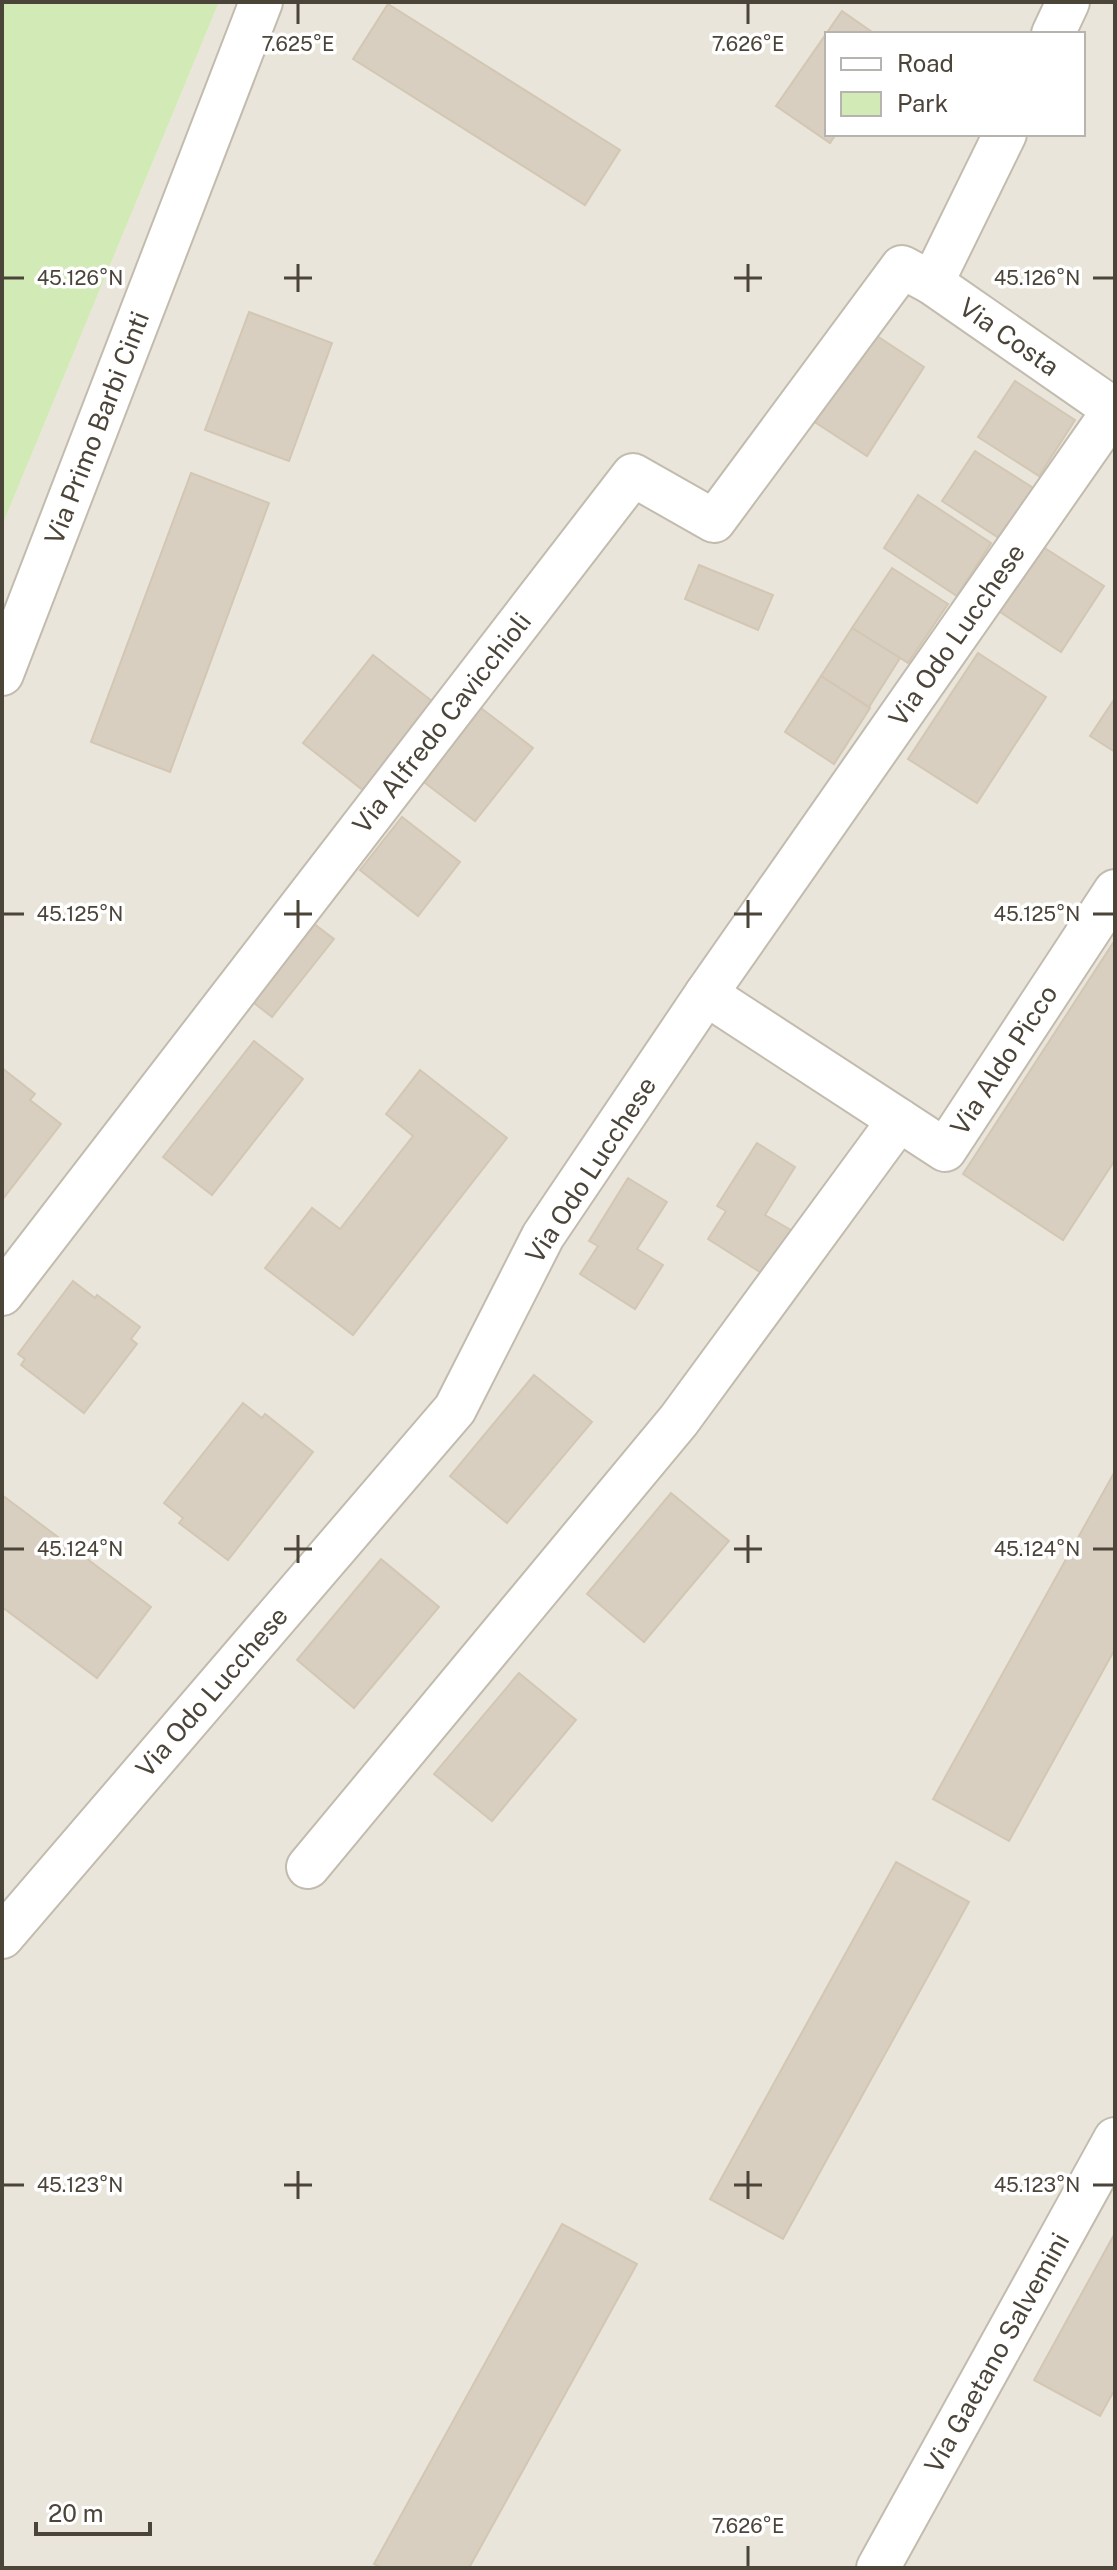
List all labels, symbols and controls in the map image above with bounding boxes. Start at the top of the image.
text: 7.625°E [262,32,334,56]
text: 7.626°E [712,32,784,56]
legend [825,32,1085,136]
text: Road [897,49,954,77]
text: Park [897,89,948,117]
text: 45.126°N [37,266,123,290]
text: 45.126°N [994,266,1080,290]
street label: Via Costa [954,291,1065,382]
street label: Via Primo Barbi Cinti [38,307,155,549]
street label: Via Odo Lucchese [882,538,1031,732]
street label: Via Alfredo Cavicchioli [346,606,537,839]
text: 45.125°N [37,902,123,926]
text: 45.125°N [994,902,1080,926]
street label: Via Aldo Picco [944,979,1064,1140]
street label: Via Odo Lucchese [519,1071,662,1269]
text: 45.124°N [37,1537,123,1561]
text: 45.124°N [994,1537,1080,1561]
street label: Via Odo Lucchese [129,1600,294,1783]
text: 45.123°N [37,2173,123,2197]
text: 45.123°N [994,2173,1080,2197]
street label: Via Gaetano Salvemini [918,2227,1075,2478]
scale bar [36,2486,150,2536]
text: 20 m [48,2499,104,2527]
text: 7.626°E [712,2514,784,2538]

